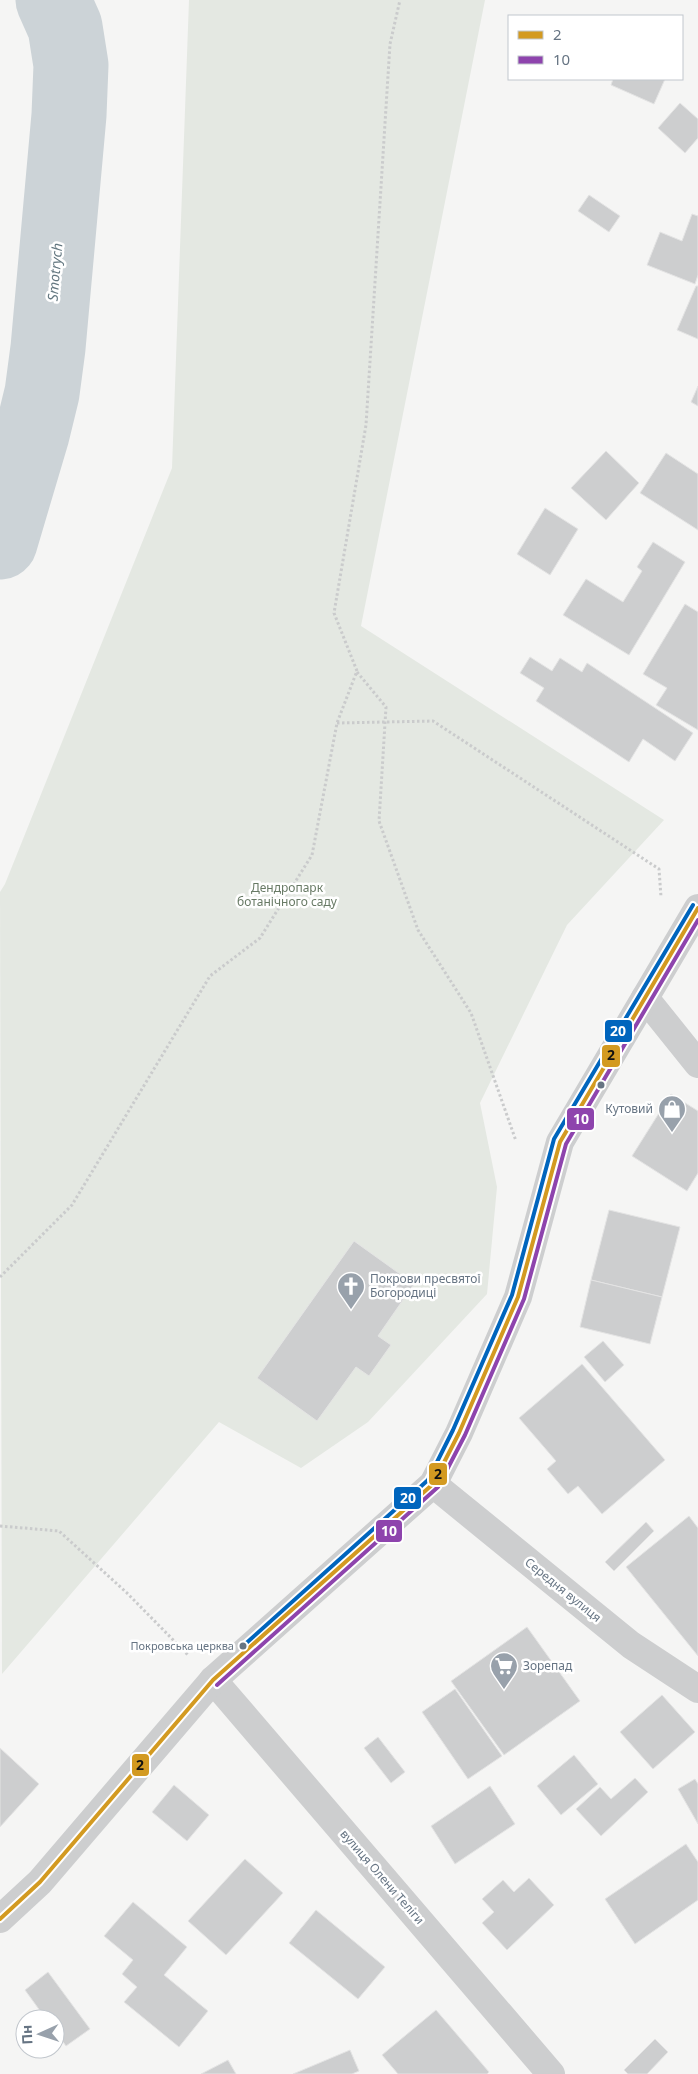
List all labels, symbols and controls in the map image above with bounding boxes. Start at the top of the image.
legend [508,15,683,80]
text: 2 [553,24,562,44]
text: 10 [553,49,570,69]
water label: Smotrych [42,242,67,302]
park label: Дендропарк ботанічного саду [237,879,338,910]
line badge: 20 [604,1019,633,1043]
text: 20 [610,1021,626,1040]
line badge: 2 [601,1044,621,1068]
text: 2 [607,1045,615,1064]
unlabelled marker [596,1080,606,1090]
shop icon: Кутовий [657,1094,687,1133]
place label: Кутовий [605,1100,653,1117]
line badge: 10 [566,1107,595,1131]
text: 10 [573,1109,589,1128]
place label: Покрови пресвятої Богородиці [370,1270,481,1301]
church icon: Покрови пресвятої Богородиці [336,1271,366,1310]
line badge: 2 [428,1462,448,1486]
text: 2 [434,1464,442,1483]
line badge: 20 [393,1486,422,1510]
text: 20 [400,1488,416,1507]
line badge: 10 [375,1519,403,1543]
text: 10 [381,1521,397,1540]
street label: Середня вулиця [522,1554,605,1626]
place label: Покровська церква [130,1638,234,1653]
marker: Покровська церква [238,1641,248,1651]
supermarket icon: Зорепад [489,1651,519,1690]
place label: Зорепад [523,1657,573,1674]
line badge: 2 [131,1753,150,1777]
text: 2 [136,1755,144,1774]
street label: вулиця Олени Теліги [336,1826,428,1928]
north arrow [15,2009,65,2059]
text: Пн [17,2024,37,2045]

